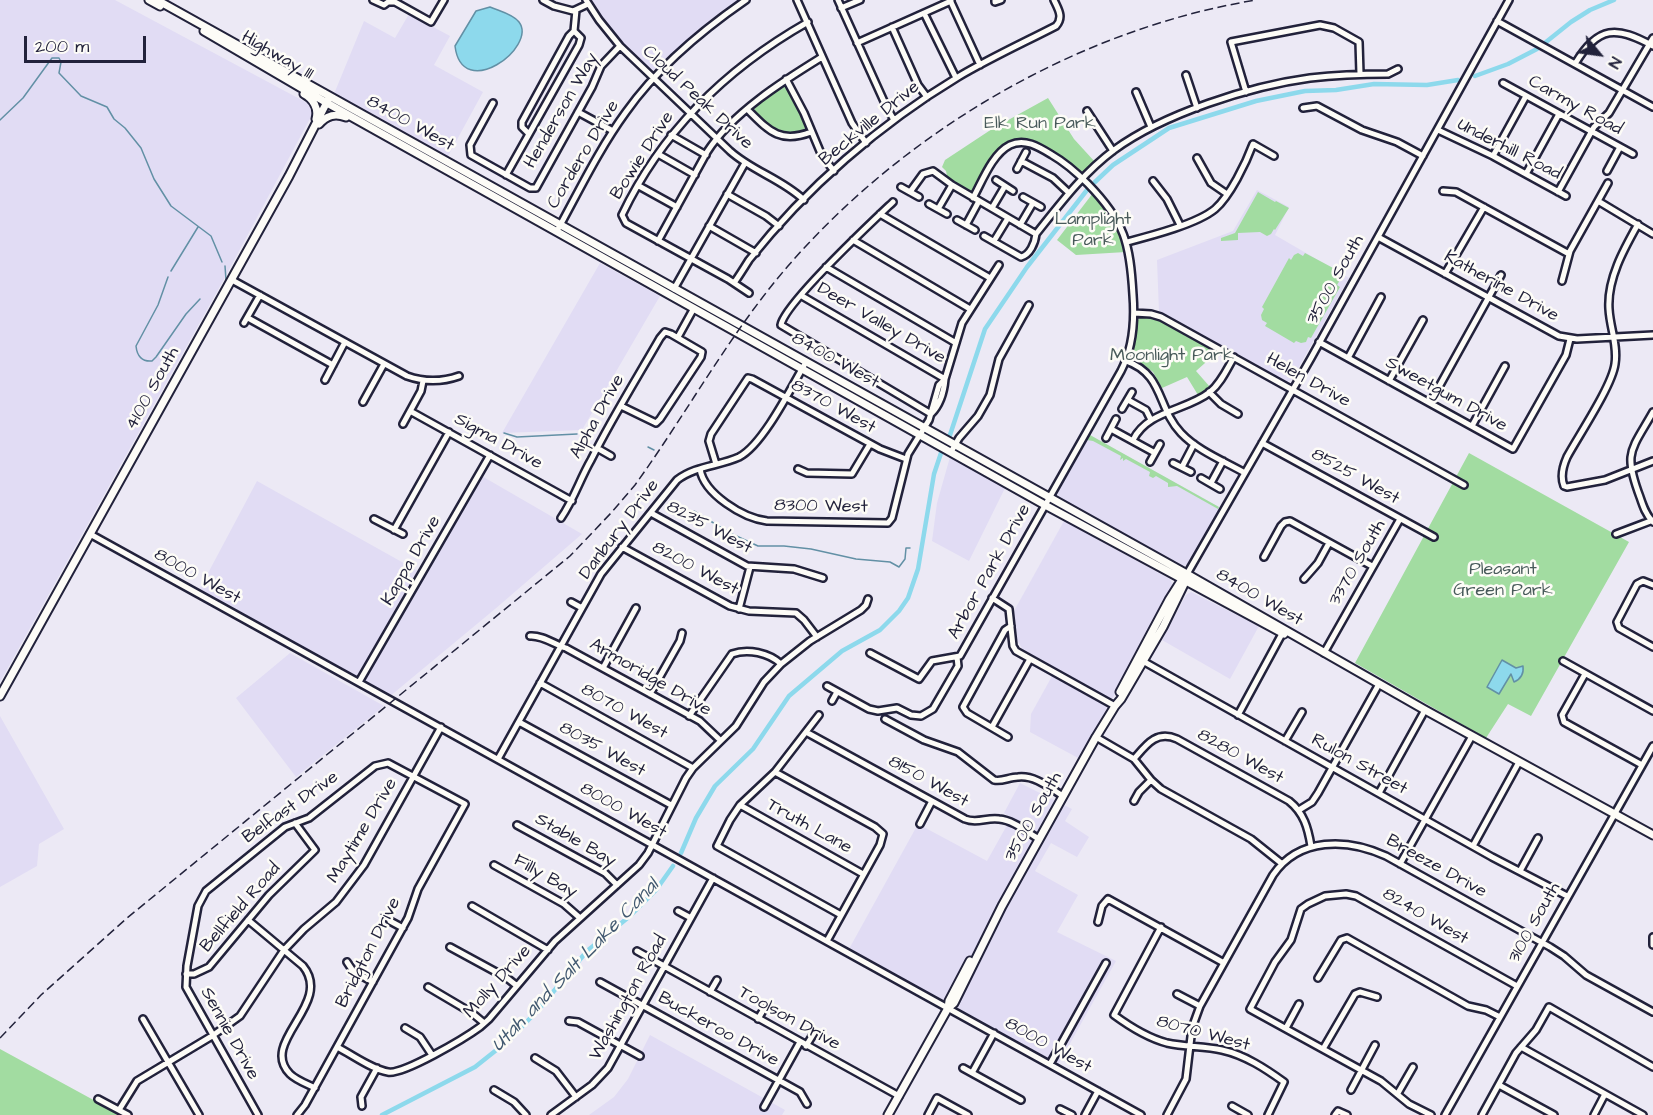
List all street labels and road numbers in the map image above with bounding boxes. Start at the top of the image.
street label: Highway 111 [237,27,317,85]
street label: Cloud Peak Drive [637,41,757,155]
street label: Henderson Way [520,49,604,173]
street label: Carmy Road [1524,71,1626,141]
street label: Beckville Drive [815,77,925,171]
street label: 8400 West [362,91,458,157]
street label: Cordero Drive [543,97,625,213]
street label: Bowie Drive [607,108,679,204]
street label: Underhill Road [1453,115,1565,185]
street label: 3500 South [1303,232,1369,328]
street label: Katherine Drive [1440,247,1562,327]
street label: Deer Valley Drive [813,278,949,370]
street label: 8400 West [787,328,883,394]
street label: 4100 South [121,344,185,434]
street label: Helen Drive [1262,349,1354,413]
street label: Sweetgum Drive [1381,353,1511,437]
street label: Alpha Drive [566,371,630,463]
street label: 8370 West [787,375,879,439]
street label: Sigma Drive [450,409,546,475]
street label: 8525 West [1307,444,1403,510]
street label: Danbury Drive [575,476,665,584]
street label: 8300 West [774,495,868,519]
street label: 8235 West [662,496,756,560]
street label: Arbor Park Drive [944,501,1036,643]
street label: Kappa Drive [378,512,446,610]
street label: 3370 South [1325,516,1391,610]
street label: 8200 West [648,537,742,601]
street label: 8000 West [150,544,244,610]
street label: 8400 West [1212,564,1306,632]
street label: Armoridge Drive [585,634,715,722]
street label: 8070 West [577,679,671,745]
street label: 8035 West [555,717,649,783]
street label: 8280 West [1193,724,1287,790]
street label: Rulon Street [1307,730,1411,800]
street label: 8150 West [884,751,972,813]
street label: Belfast Drive [239,767,343,849]
street label: 3500 South [1001,769,1067,865]
street label: Maytime Drive [323,775,403,887]
street label: 8000 West [576,778,670,844]
street label: Truth Lane [763,795,855,859]
street label: Stable Bay [531,809,619,873]
street label: Breeze Drive [1382,831,1490,903]
street label: Filly Bay [509,850,581,904]
street label: Bellfield Road [196,859,286,957]
street label: 3100 South [1504,879,1566,967]
street label: 8240 West [1378,884,1472,950]
street label: Bridgton Drive [332,894,406,1012]
street label: Washington Road [586,932,672,1064]
street label: Molly Drive [459,941,537,1023]
street label: Toolson Drive [734,982,844,1056]
street label: Sennie Drive [195,984,263,1084]
street label: Buckeroo Drive [654,988,782,1072]
street label: 8070 West [1154,1011,1252,1057]
street label: 8000 West [1001,1013,1095,1079]

